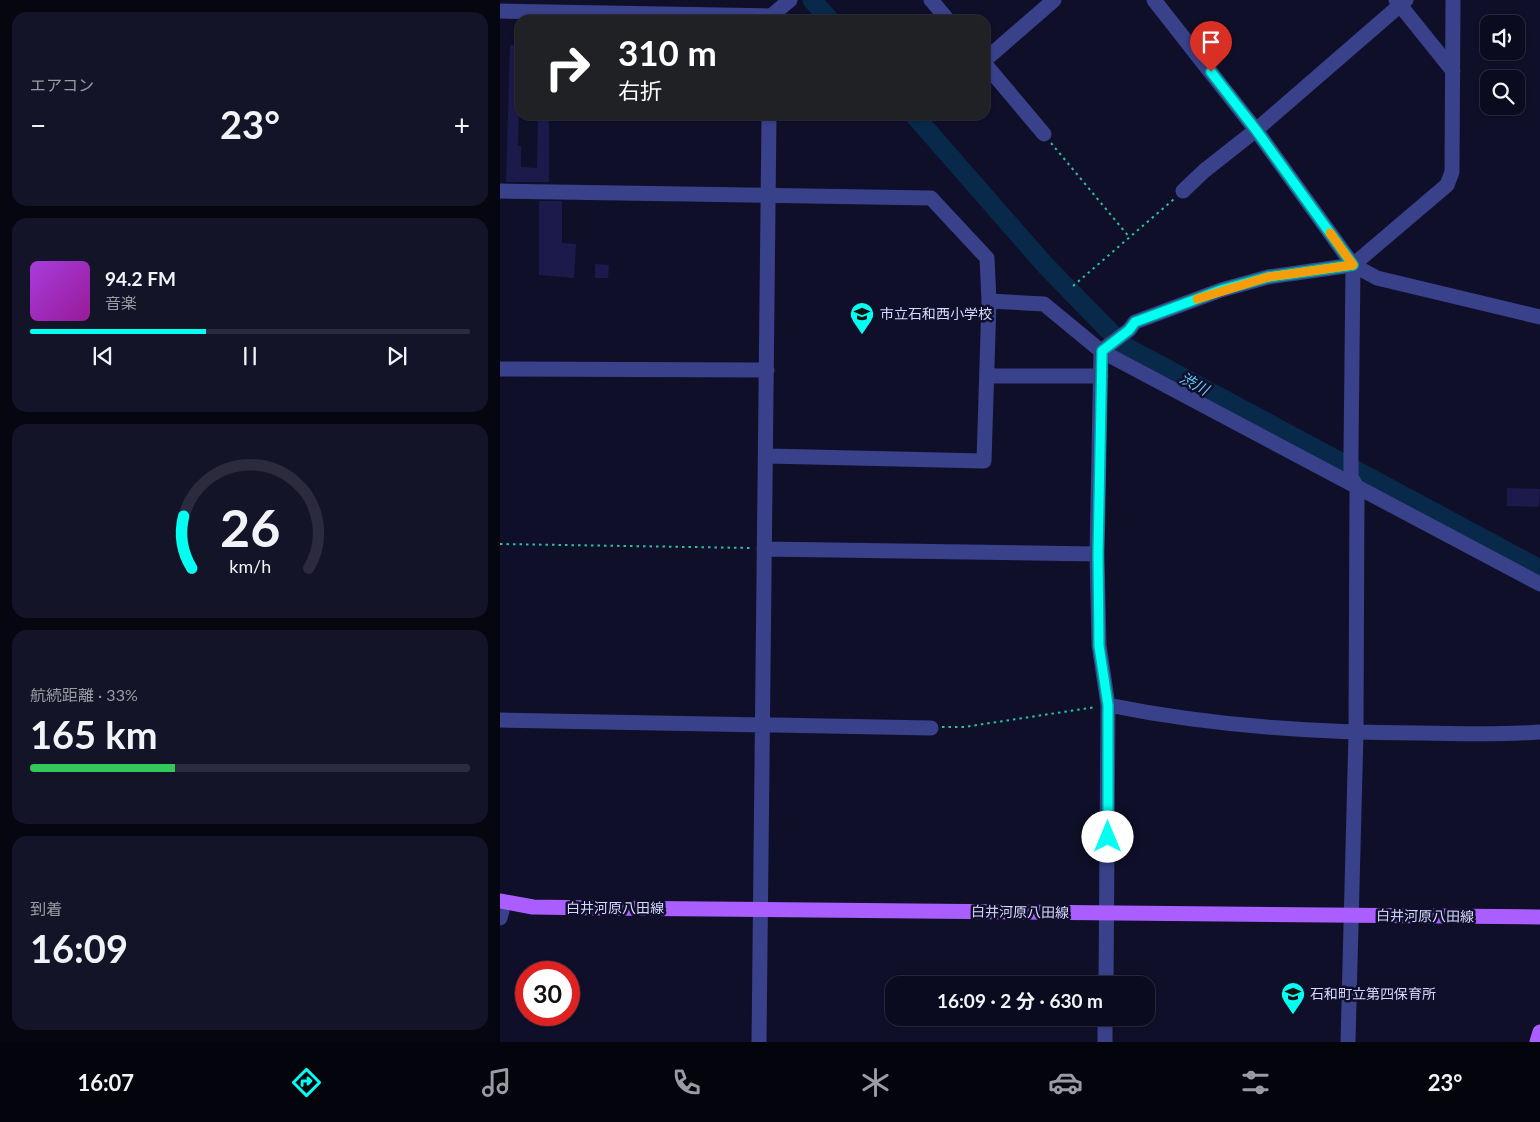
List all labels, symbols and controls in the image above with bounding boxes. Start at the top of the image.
map controls [1480,15,1525,115]
button: sound [1480,15,1525,60]
pin [1190,21,1232,72]
icon: arrive [1197,28,1225,56]
text: 310 m [618,31,717,73]
icon: right [535,35,600,100]
button: search [1480,70,1525,115]
text: エアコン [30,75,94,94]
text: 右折 [618,77,662,104]
text: 23° [220,101,280,147]
text: − [30,108,46,142]
text: + [454,108,470,142]
text: 94.2 FM [105,267,176,290]
text: 音楽 [105,293,137,312]
school or university icon: 市立石和西小学校 [849,301,875,335]
place label: 市立石和西小学校 [880,305,992,322]
icon: previous [89,342,117,370]
icon: pause [236,342,264,370]
icon: next [383,342,411,370]
water label: 渋川 [1177,368,1214,399]
text: 26 [220,496,280,558]
text: km/h [229,555,271,577]
text: 航続距離 · 33% [30,685,138,704]
text: 165 km [30,711,158,757]
position arrow [1081,810,1133,862]
text: 到着 [30,899,62,918]
street label: 白井河原八田線 [566,899,664,916]
street label: 白井河原八田線 [971,902,1069,921]
street label: 白井河原八田線 [1376,906,1474,925]
text: 16:09 [30,925,128,971]
speed limit sign: 30 [515,961,580,1026]
school or university icon: 石和町立第四保育所 [1280,981,1306,1015]
place label: 石和町立第四保育所 [1310,985,1436,1002]
text: 16:09 · 2 分 · 630 m [937,989,1103,1012]
icon: directions [289,1065,324,1100]
icon: music [479,1065,514,1100]
icon: phone [669,1065,704,1100]
icon: climate [858,1065,893,1100]
icon: car [1048,1065,1083,1100]
icon: filters [1238,1065,1273,1100]
text: 16:07 [77,1069,134,1096]
text: 23° [1428,1069,1462,1096]

